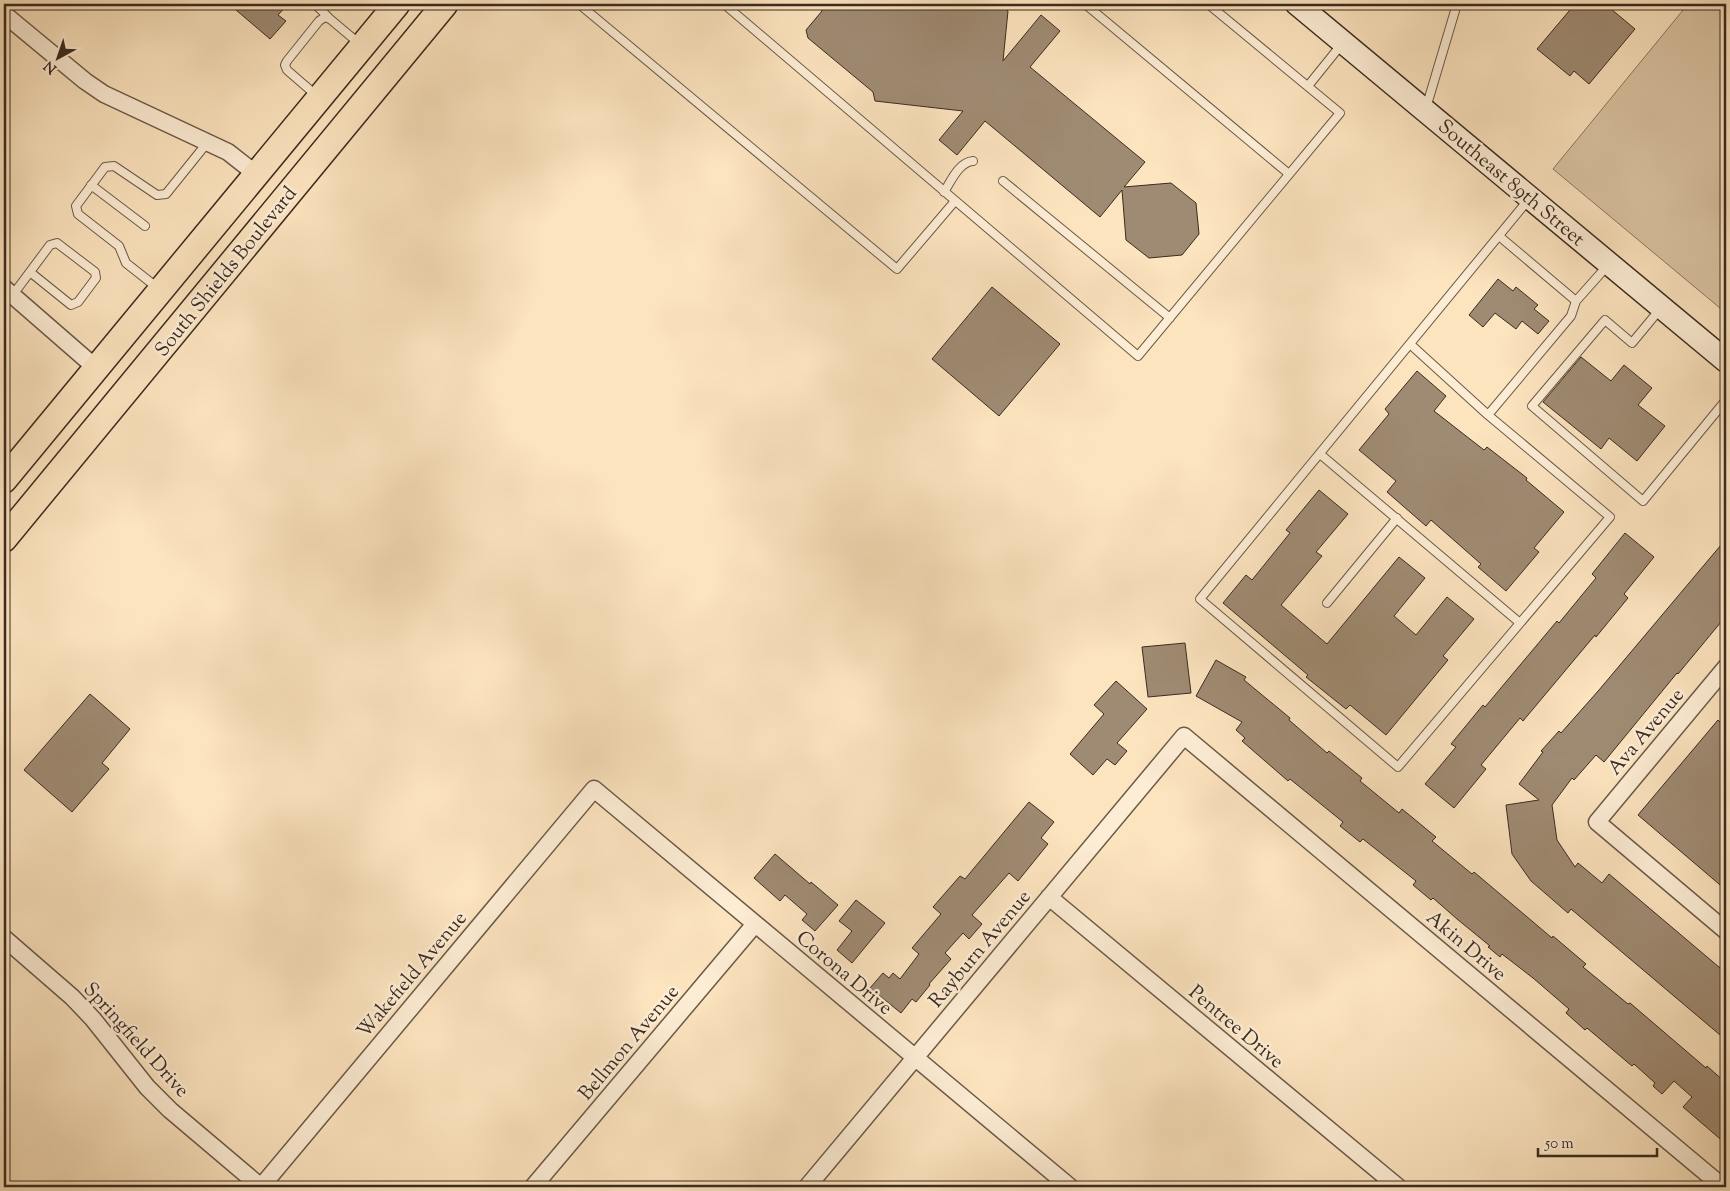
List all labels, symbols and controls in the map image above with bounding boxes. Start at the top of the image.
north arrow [32,32,82,82]
text: N [40,55,62,78]
street label: Southeast 89th Street [1430,114,1590,254]
street label: South Shields Boulevard [149,181,305,364]
street label: Ava Avenue [1602,683,1692,782]
street label: Rayburn Avenue [923,884,1039,1015]
street label: Akin Drive [1419,905,1512,989]
street label: Wakefield Avenue [351,906,475,1045]
street label: Corona Drive [789,925,898,1023]
street label: Springfield Drive [75,976,195,1105]
street label: Bellmon Avenue [573,979,687,1108]
street label: Pentree Drive [1181,979,1289,1077]
scale bar [1538,1126,1656,1158]
text: 50 m [1544,1134,1574,1155]

